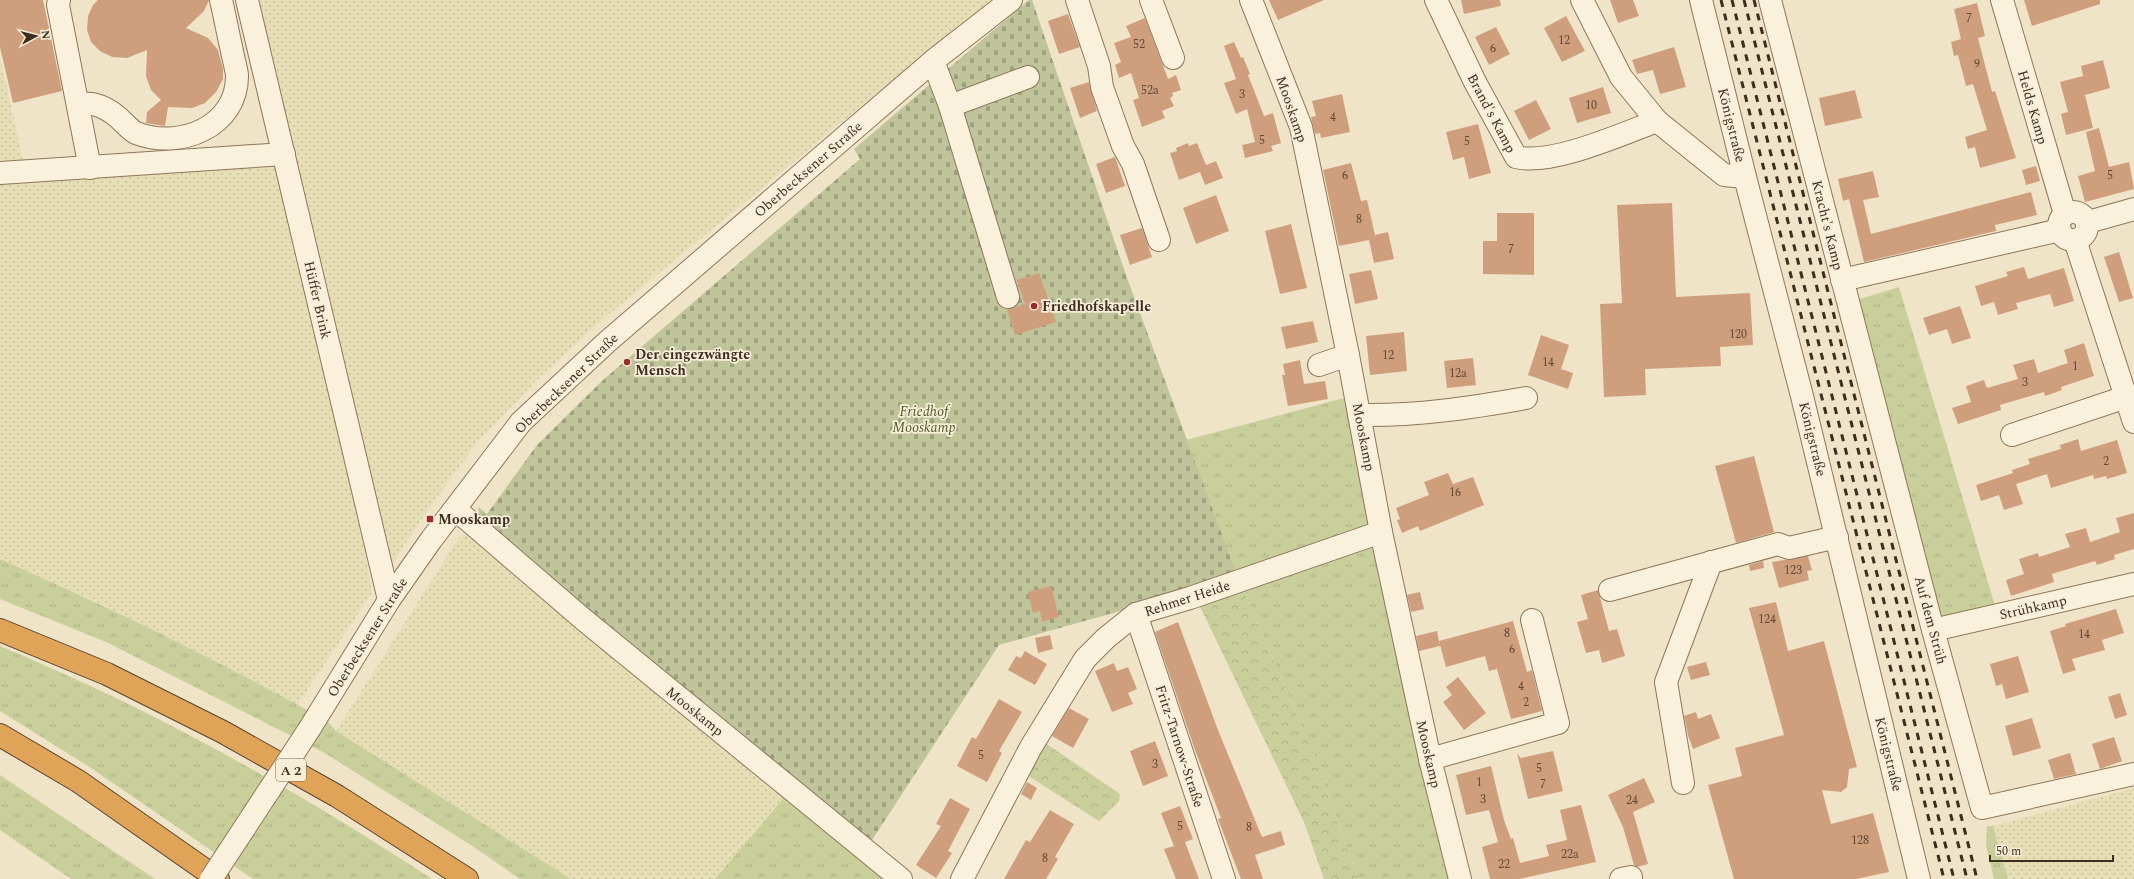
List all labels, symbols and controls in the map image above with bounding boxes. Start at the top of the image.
house number: 7 [1966,9,1972,28]
north arrow [16,16,56,56]
text: N [36,29,54,40]
house number: 12 [1558,31,1570,50]
house number: 52 [1133,35,1145,54]
house number: 6 [1490,39,1496,58]
house number: 9 [1974,55,1980,74]
street label: Helds Kamp [2012,68,2053,147]
street label: Brand's Kamp [1462,70,1521,157]
street label: Mooskamp [1270,73,1313,145]
house number: 52a [1141,81,1159,100]
house number: 3 [1239,85,1245,104]
street label: Königstraße [1712,86,1751,165]
house number: 10 [1585,96,1597,115]
house number: 4 [1330,108,1336,127]
street label: Oberbecksener Straße [749,116,867,222]
house number: 5 [1259,131,1265,150]
house number: 5 [1464,132,1470,151]
house number: 6 [1342,166,1348,185]
house number: 5 [2107,166,2113,185]
street label: Kracht's Kamp [1806,178,1849,272]
house number: 8 [1356,210,1362,229]
house number: 7 [1508,240,1514,259]
street label: Hüffer Brink [298,259,337,341]
place label: Friedhofskapelle [1042,296,1151,317]
marker: Friedhofskapelle [1029,301,1039,311]
house number: 120 [1729,325,1747,344]
street label: Oberbecksener Straße [510,328,623,439]
place label: Der eingezwängte Mensch [635,344,750,381]
house number: 12 [1382,346,1394,365]
house number: 14 [1542,353,1554,372]
marker: Der eingezwängte Mensch [622,357,632,367]
house number: 1 [2072,357,2078,376]
house number: 12a [1449,364,1467,383]
house number: 3 [2022,373,2028,392]
street label: Königstraße [1793,400,1832,479]
park label: Friedhof Mooskamp [892,401,956,438]
street label: Mooskamp [1347,401,1380,473]
house number: 2 [2103,452,2109,471]
house number: 16 [1449,483,1461,502]
place label: Mooskamp [438,509,510,530]
marker: Mooskamp [425,514,435,524]
house number: 123 [1784,561,1802,580]
street label: Oberbecksener Straße [322,573,413,701]
street label: Auf dem Strüh [1909,574,1952,667]
street label: Rehmer Heide [1142,575,1233,622]
street label: Strühkamp [1997,590,2069,625]
house number: 124 [1758,610,1776,629]
house number: 8 [1504,624,1510,643]
house number: 14 [2078,625,2090,644]
house number: 6 [1509,640,1515,659]
house number: 4 [1518,677,1524,696]
street label: Mooskamp [661,681,728,741]
street label: Fritz-Tarnow-Straße [1150,682,1209,810]
house number: 2 [1523,693,1529,712]
street label: Königstraße [1869,715,1908,794]
street label: Mooskamp [1411,718,1447,790]
house number: 5 [978,746,984,765]
house number: 3 [1152,755,1158,774]
road number: A 2 [276,759,306,781]
house number: 5 [1536,759,1542,778]
house number: 1 [1476,773,1482,792]
house number: 7 [1540,775,1546,794]
house number: 3 [1480,790,1486,809]
house number: 24 [1626,791,1638,810]
house number: 5 [1177,817,1183,836]
house number: 8 [1246,818,1252,837]
house number: 128 [1851,831,1869,850]
scale bar [1990,837,2113,863]
text: 50 m [1996,842,2021,861]
house number: 22a [1561,845,1579,864]
house number: 8 [1042,849,1048,868]
house number: 22 [1498,855,1510,874]

